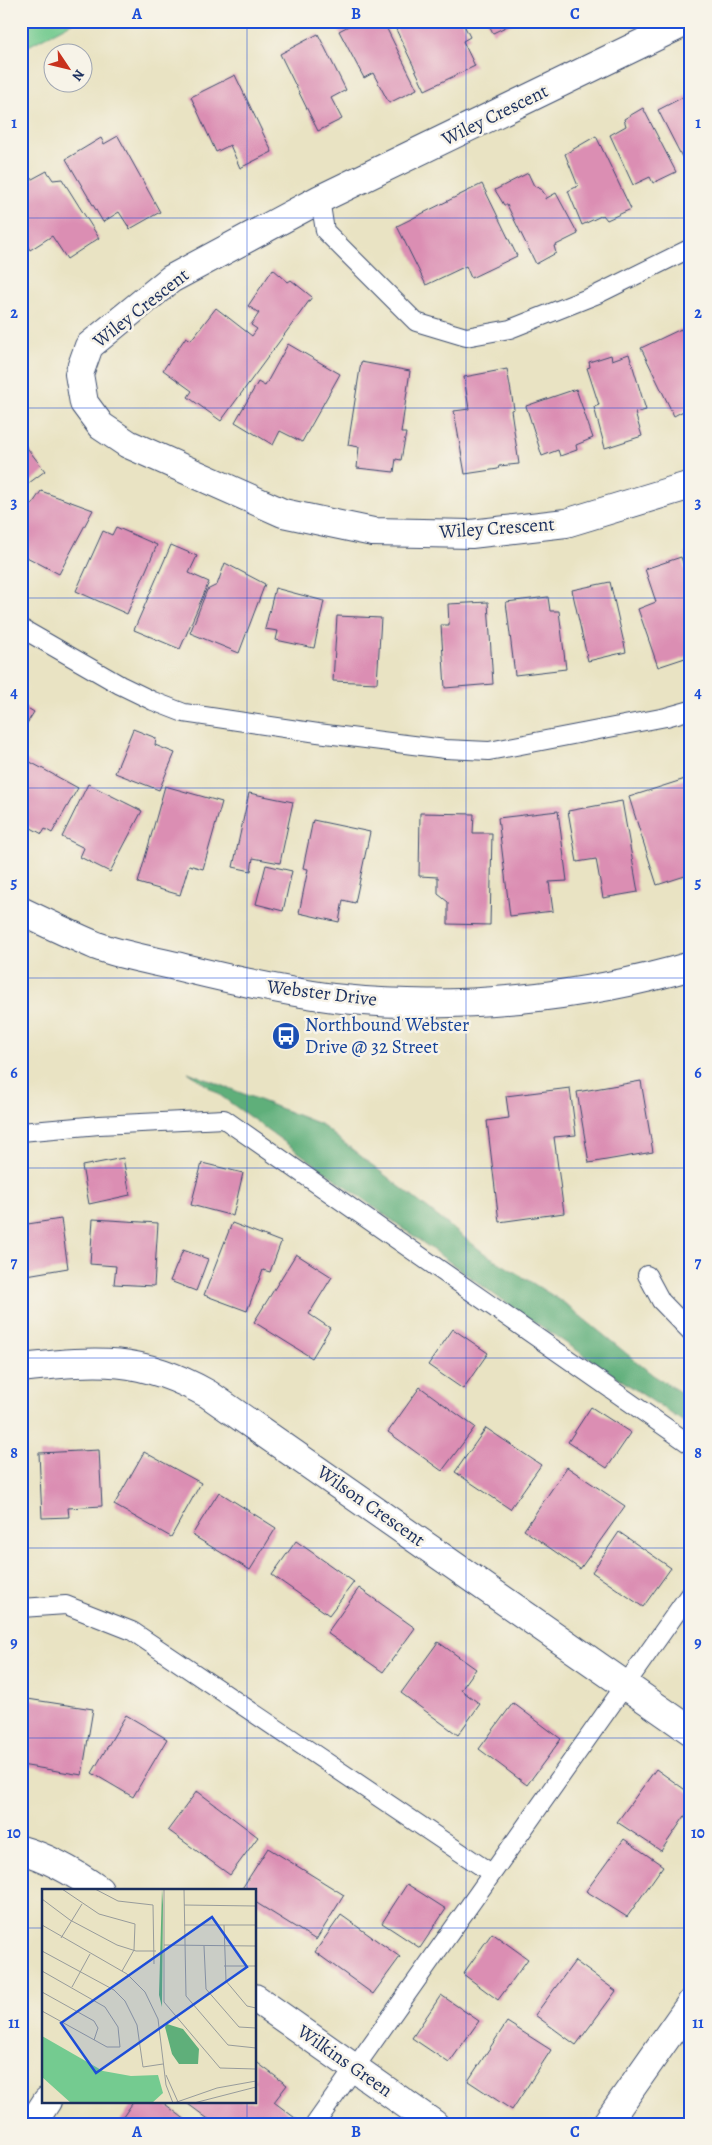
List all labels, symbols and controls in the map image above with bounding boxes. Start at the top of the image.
text: A [131,3,143,25]
text: B [351,3,361,25]
text: C [570,3,580,25]
north arrow [42,42,92,92]
text: N [68,66,89,85]
street label: Wiley Crescent [437,78,553,152]
text: 1 [11,112,17,134]
text: 1 [695,112,701,134]
street label: Wiley Crescent [87,262,194,354]
text: 2 [10,302,18,324]
text: 2 [694,302,702,324]
text: 3 [11,492,18,514]
text: 3 [695,492,702,514]
street label: Wiley Crescent [438,511,555,545]
text: 4 [10,682,18,704]
text: 4 [694,682,702,704]
text: 5 [11,872,18,894]
text: 5 [695,872,702,894]
street label: Webster Drive [265,973,378,1013]
place label: Northbound Webster Drive @ 32 Street [305,1012,469,1060]
bus stop icon: Northbound Webster Drive @ 32 Street [271,1021,301,1051]
text: 6 [10,1062,18,1084]
text: 6 [694,1062,702,1084]
text: 7 [11,1252,18,1274]
text: 7 [695,1252,702,1274]
text: 8 [10,1442,18,1464]
text: 8 [694,1442,702,1464]
street label: Wilson Crescent [311,1459,430,1553]
text: 9 [10,1632,18,1654]
text: 9 [694,1632,702,1654]
text: 10 [7,1822,21,1844]
text: 10 [691,1822,705,1844]
inset map [42,1889,256,2102]
text: 11 [8,2012,20,2034]
text: 11 [692,2012,704,2034]
street label: Wilkins Green [292,2018,398,2103]
text: A [131,2121,143,2143]
text: B [351,2121,361,2143]
text: C [570,2121,580,2143]

